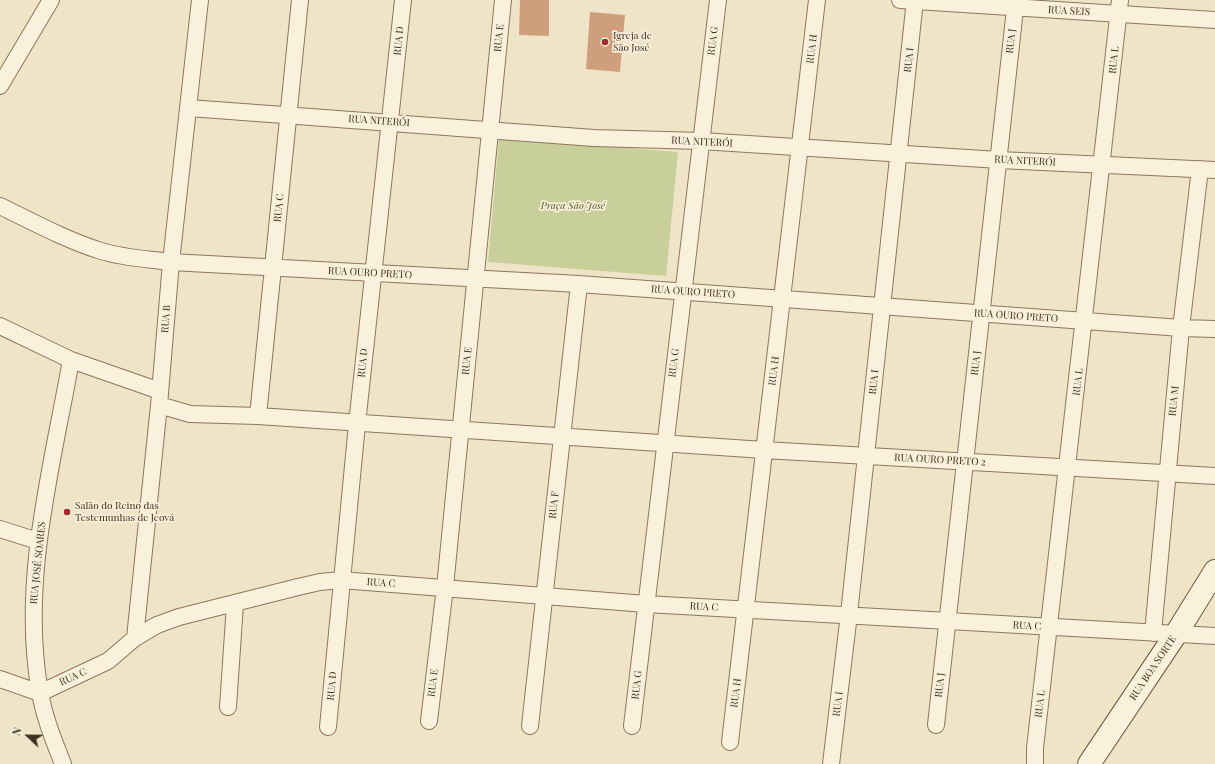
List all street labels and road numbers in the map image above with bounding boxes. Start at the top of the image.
street label: RUA SEIS [1048,4,1090,18]
street label: RUA E [492,24,506,52]
street label: RUA D [392,26,406,56]
street label: RUA G [705,26,721,56]
street label: RUA J [1004,28,1018,54]
street label: RUA H [804,34,820,64]
street label: RUA L [1107,46,1121,74]
street label: RUA I [902,47,916,73]
street label: RUA NITERÓI [348,113,410,129]
street label: RUA NITERÓI [671,134,733,150]
street label: RUA NITERÓI [994,153,1056,169]
street label: RUA C [272,193,286,223]
street label: RUA OURO PRETO [328,265,412,281]
street label: RUA OURO PRETO [651,283,735,301]
street label: RUA B [159,305,173,333]
street label: RUA OURO PRETO [974,307,1058,325]
street label: RUA E [460,347,474,375]
street label: RUA D [356,348,370,378]
street label: RUA G [666,348,682,378]
street label: RUA J [969,350,983,376]
street label: RUA H [766,356,782,386]
street label: RUA L [1070,368,1086,396]
street label: RUA I [867,369,881,395]
street label: RUA M [1166,385,1182,417]
street label: RUA OURO PRETO 2 [894,452,986,468]
street label: RUA F [547,491,561,519]
street label: RUA JOSÉ SOARES [28,521,48,605]
street label: RUA C [366,576,396,590]
street label: RUA C [689,600,719,614]
street label: RUA C [1012,619,1042,633]
street label: RUA BOA SORTE [1127,633,1179,703]
street label: RUA C [57,666,89,688]
street label: RUA E [425,668,441,698]
street label: RUA G [630,670,644,700]
street label: RUA D [325,671,339,701]
street label: RUA J [933,672,947,698]
street label: RUA H [728,678,744,708]
street label: RUA L [1032,690,1048,718]
street label: RUA I [831,691,845,717]

